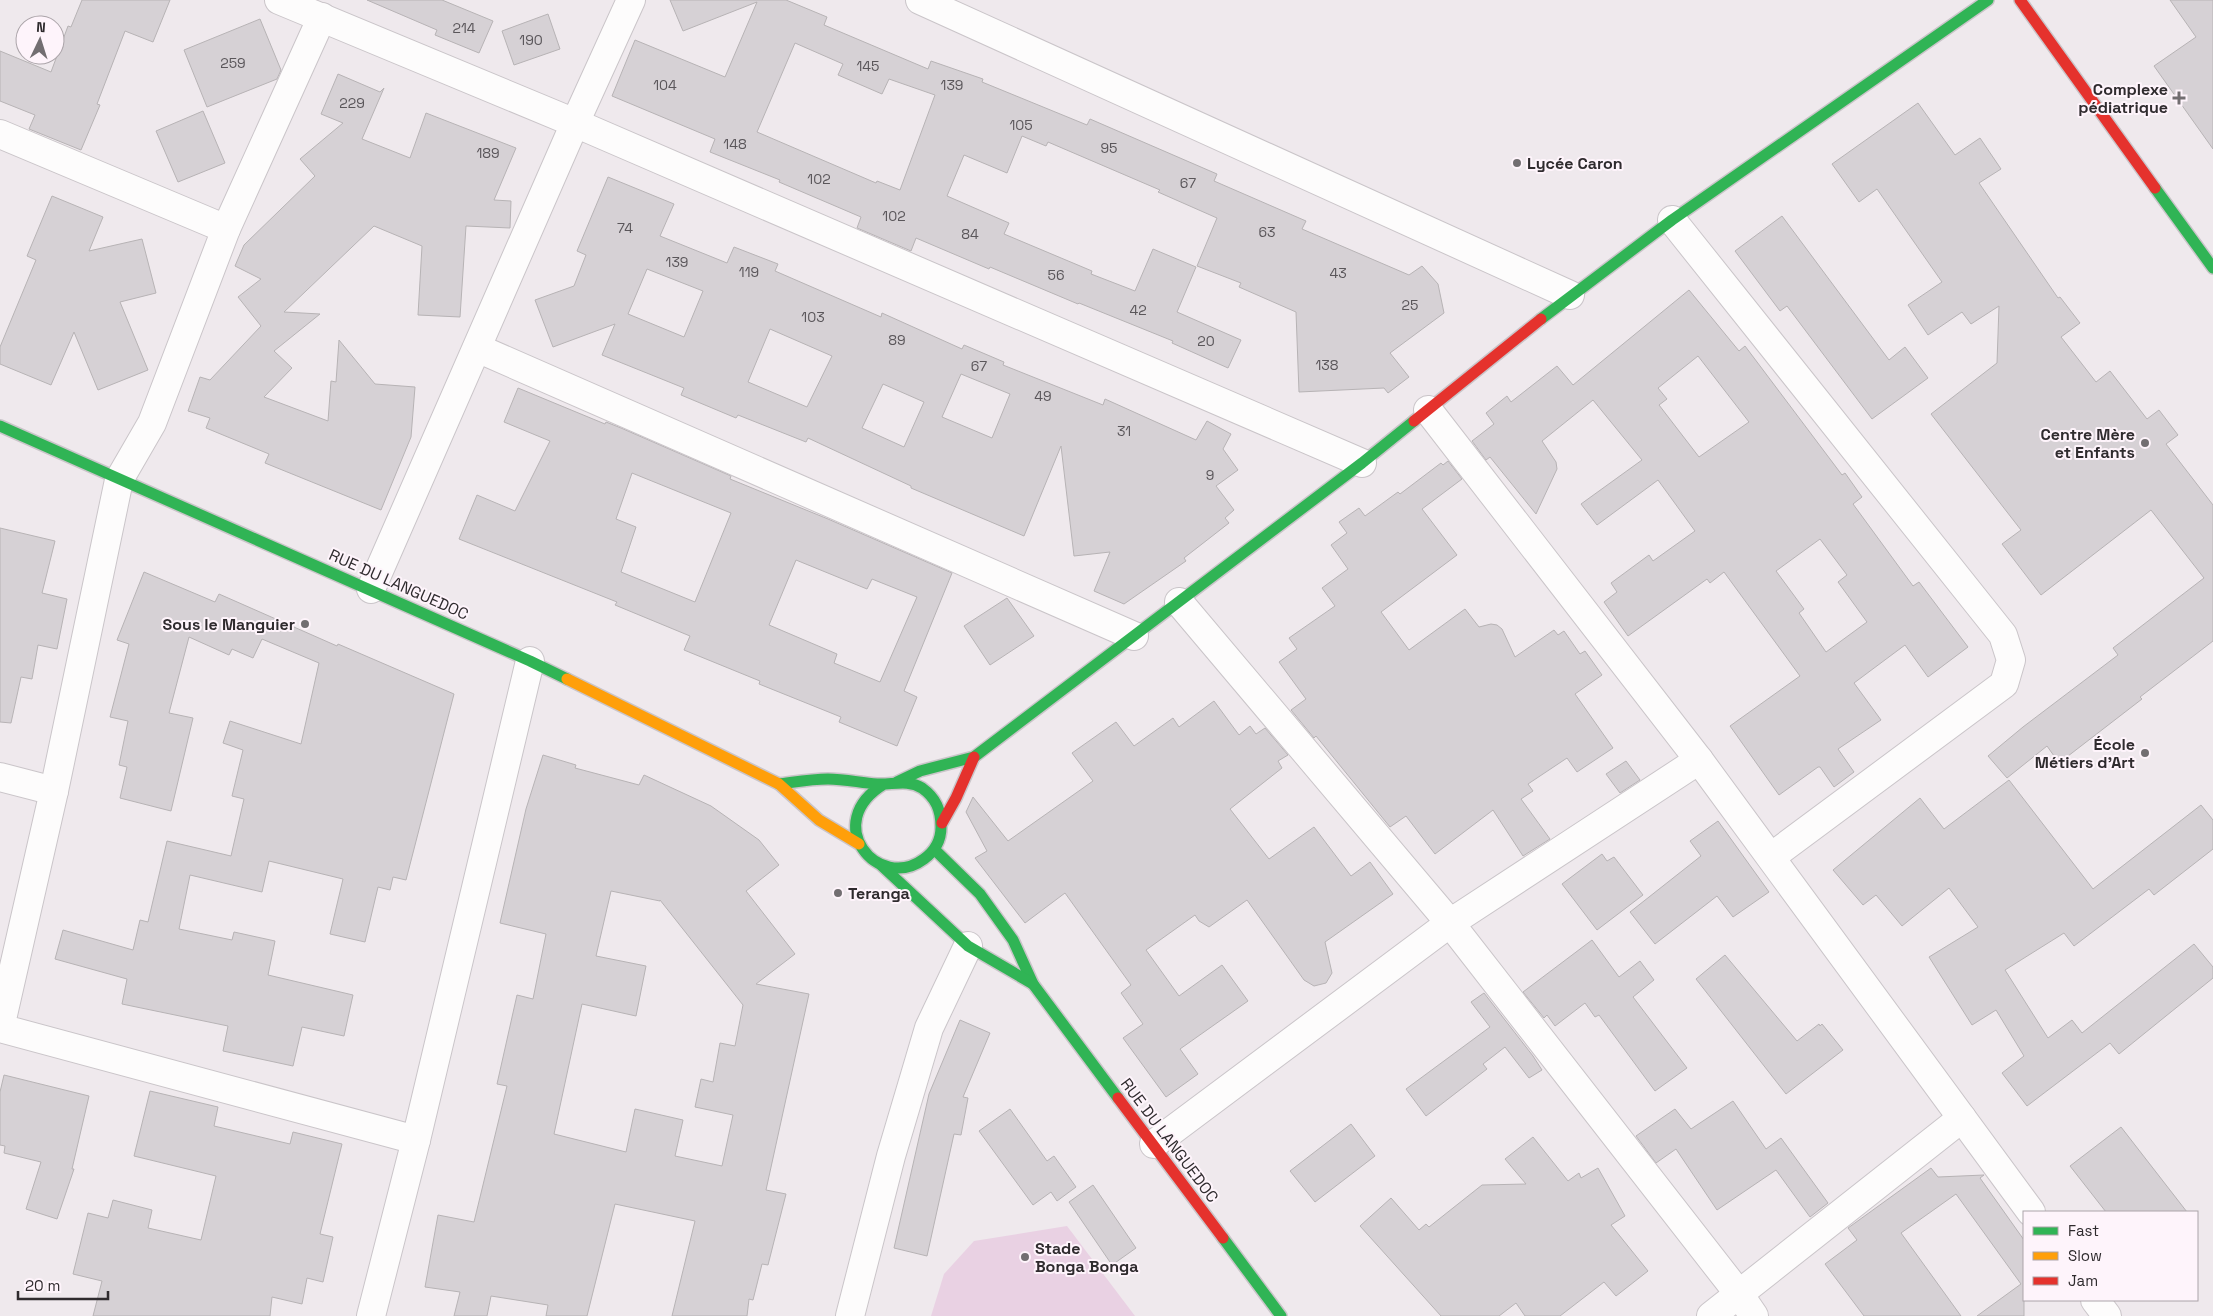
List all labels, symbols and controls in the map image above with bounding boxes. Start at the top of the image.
north arrow [15,15,65,65]
text: N [36,18,46,36]
house number: 214 [452,19,476,37]
house number: 190 [519,31,543,49]
house number: 259 [220,54,246,72]
house number: 145 [857,57,880,75]
house number: 104 [653,76,677,94]
house number: 139 [941,76,963,94]
place label: Complexe pédiatrique [2078,79,2168,118]
marker: Complexe pédiatrique [2172,91,2186,105]
house number: 229 [339,94,365,112]
house number: 105 [1009,116,1033,134]
house number: 148 [723,135,747,153]
house number: 95 [1101,139,1117,157]
house number: 189 [476,144,500,162]
place label: Lycée Caron [1527,153,1623,174]
marker: Lycée Caron [1511,157,1523,169]
house number: 102 [807,170,831,188]
house number: 67 [1180,174,1196,192]
house number: 102 [882,207,906,225]
house number: 74 [617,219,633,237]
house number: 63 [1258,223,1276,241]
house number: 84 [961,225,979,243]
house number: 139 [666,253,688,271]
house number: 119 [739,263,759,281]
house number: 43 [1329,264,1347,282]
house number: 56 [1048,266,1064,284]
house number: 25 [1402,296,1418,314]
house number: 42 [1129,301,1147,319]
house number: 103 [801,308,825,326]
house number: 89 [888,331,906,349]
house number: 20 [1197,332,1215,350]
house number: 138 [1315,356,1339,374]
house number: 67 [971,357,987,375]
house number: 49 [1034,387,1052,405]
house number: 31 [1117,422,1131,440]
place label: Centre Mère et Enfants [2041,424,2135,463]
marker: Centre Mère et Enfants [2139,437,2151,449]
house number: 9 [1206,466,1214,484]
street label: RUE DU LANGUEDOC [326,544,472,625]
place label: Sous le Manguier [163,614,295,635]
marker: Sous le Manguier [299,618,311,630]
place label: École Métiers d'Art [2035,734,2135,773]
marker: École Métiers d'Art [2139,747,2151,759]
place label: Teranga [848,883,910,904]
marker: Teranga [832,887,844,899]
street label: RUE DU LANGUEDOC [1116,1074,1223,1207]
legend [2023,1211,2198,1301]
text: Fast [2068,1221,2099,1240]
place label: Stade Bonga Bonga [1035,1238,1139,1277]
text: Slow [2068,1246,2102,1265]
marker: Stade Bonga Bonga [1019,1251,1031,1263]
scale bar [18,1268,108,1300]
text: Jam [2068,1271,2098,1290]
text: 20 m [25,1276,60,1295]

